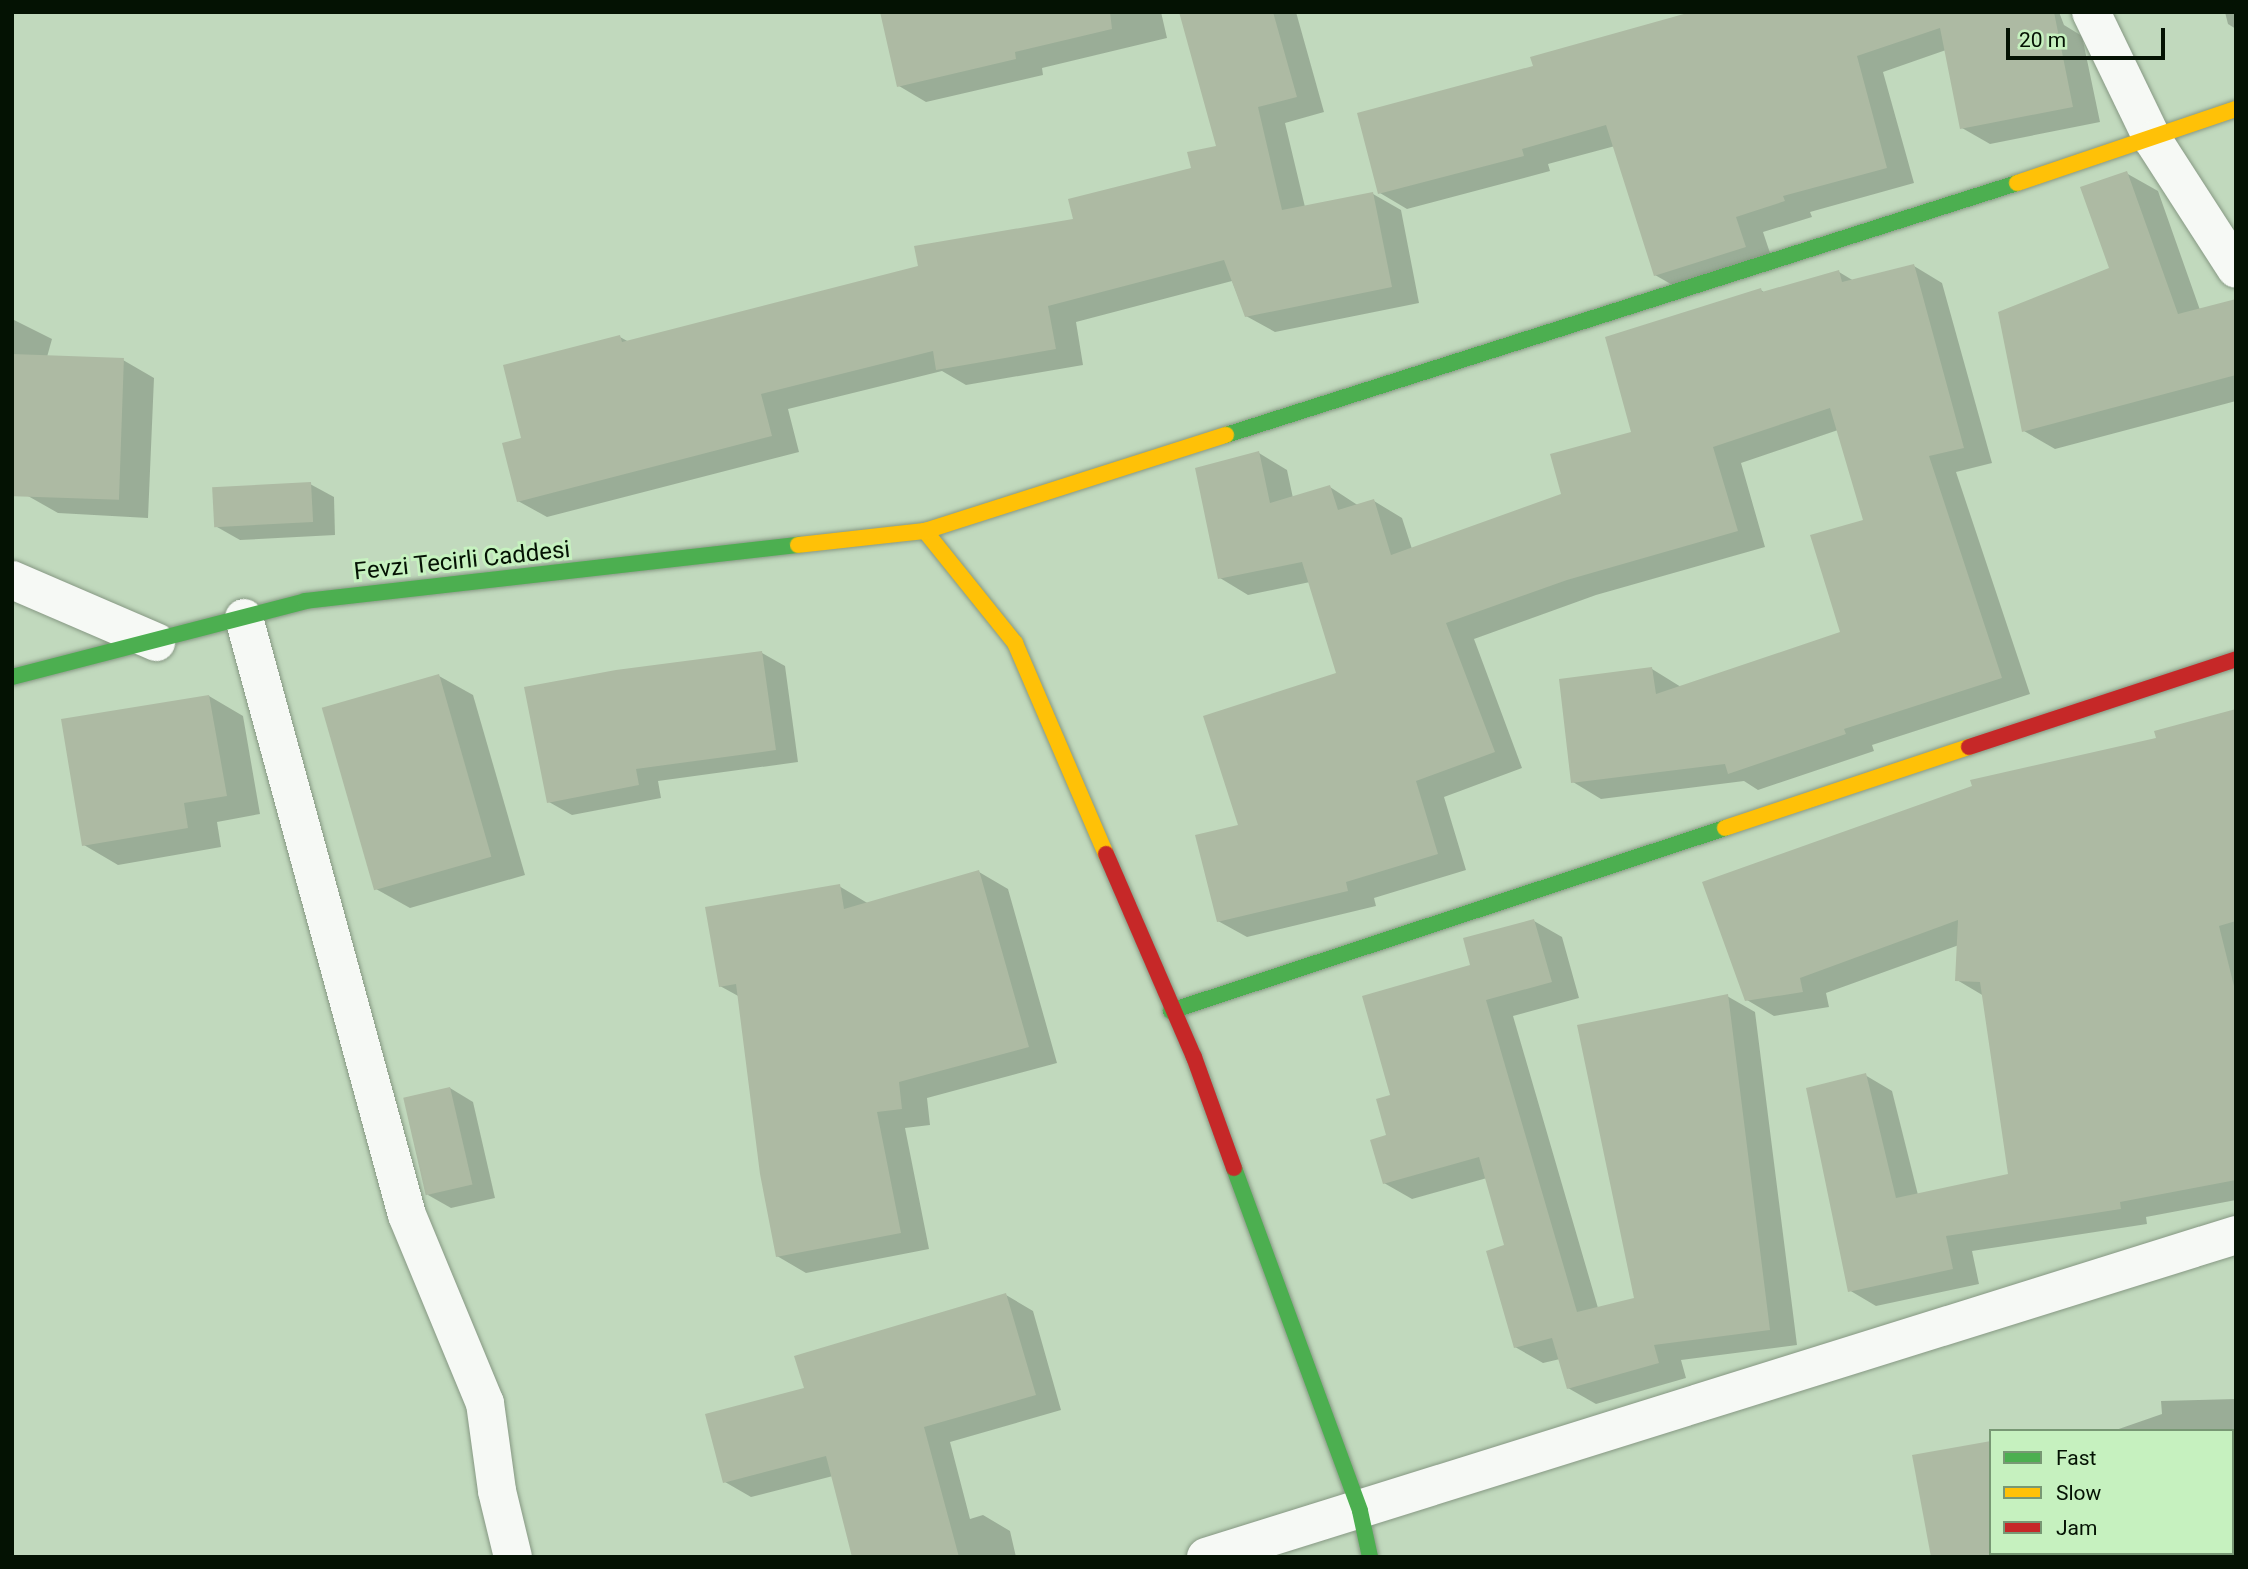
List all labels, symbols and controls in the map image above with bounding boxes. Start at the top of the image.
scale bar [2010,14,2169,58]
text: 20 m [2019,28,2066,52]
street label: Fevzi Tecirli Caddesi [352,535,572,587]
legend [1989,1429,2234,1555]
text: Fast [2056,1446,2096,1470]
text: Slow [2056,1481,2101,1505]
text: Jam [2056,1516,2097,1540]

